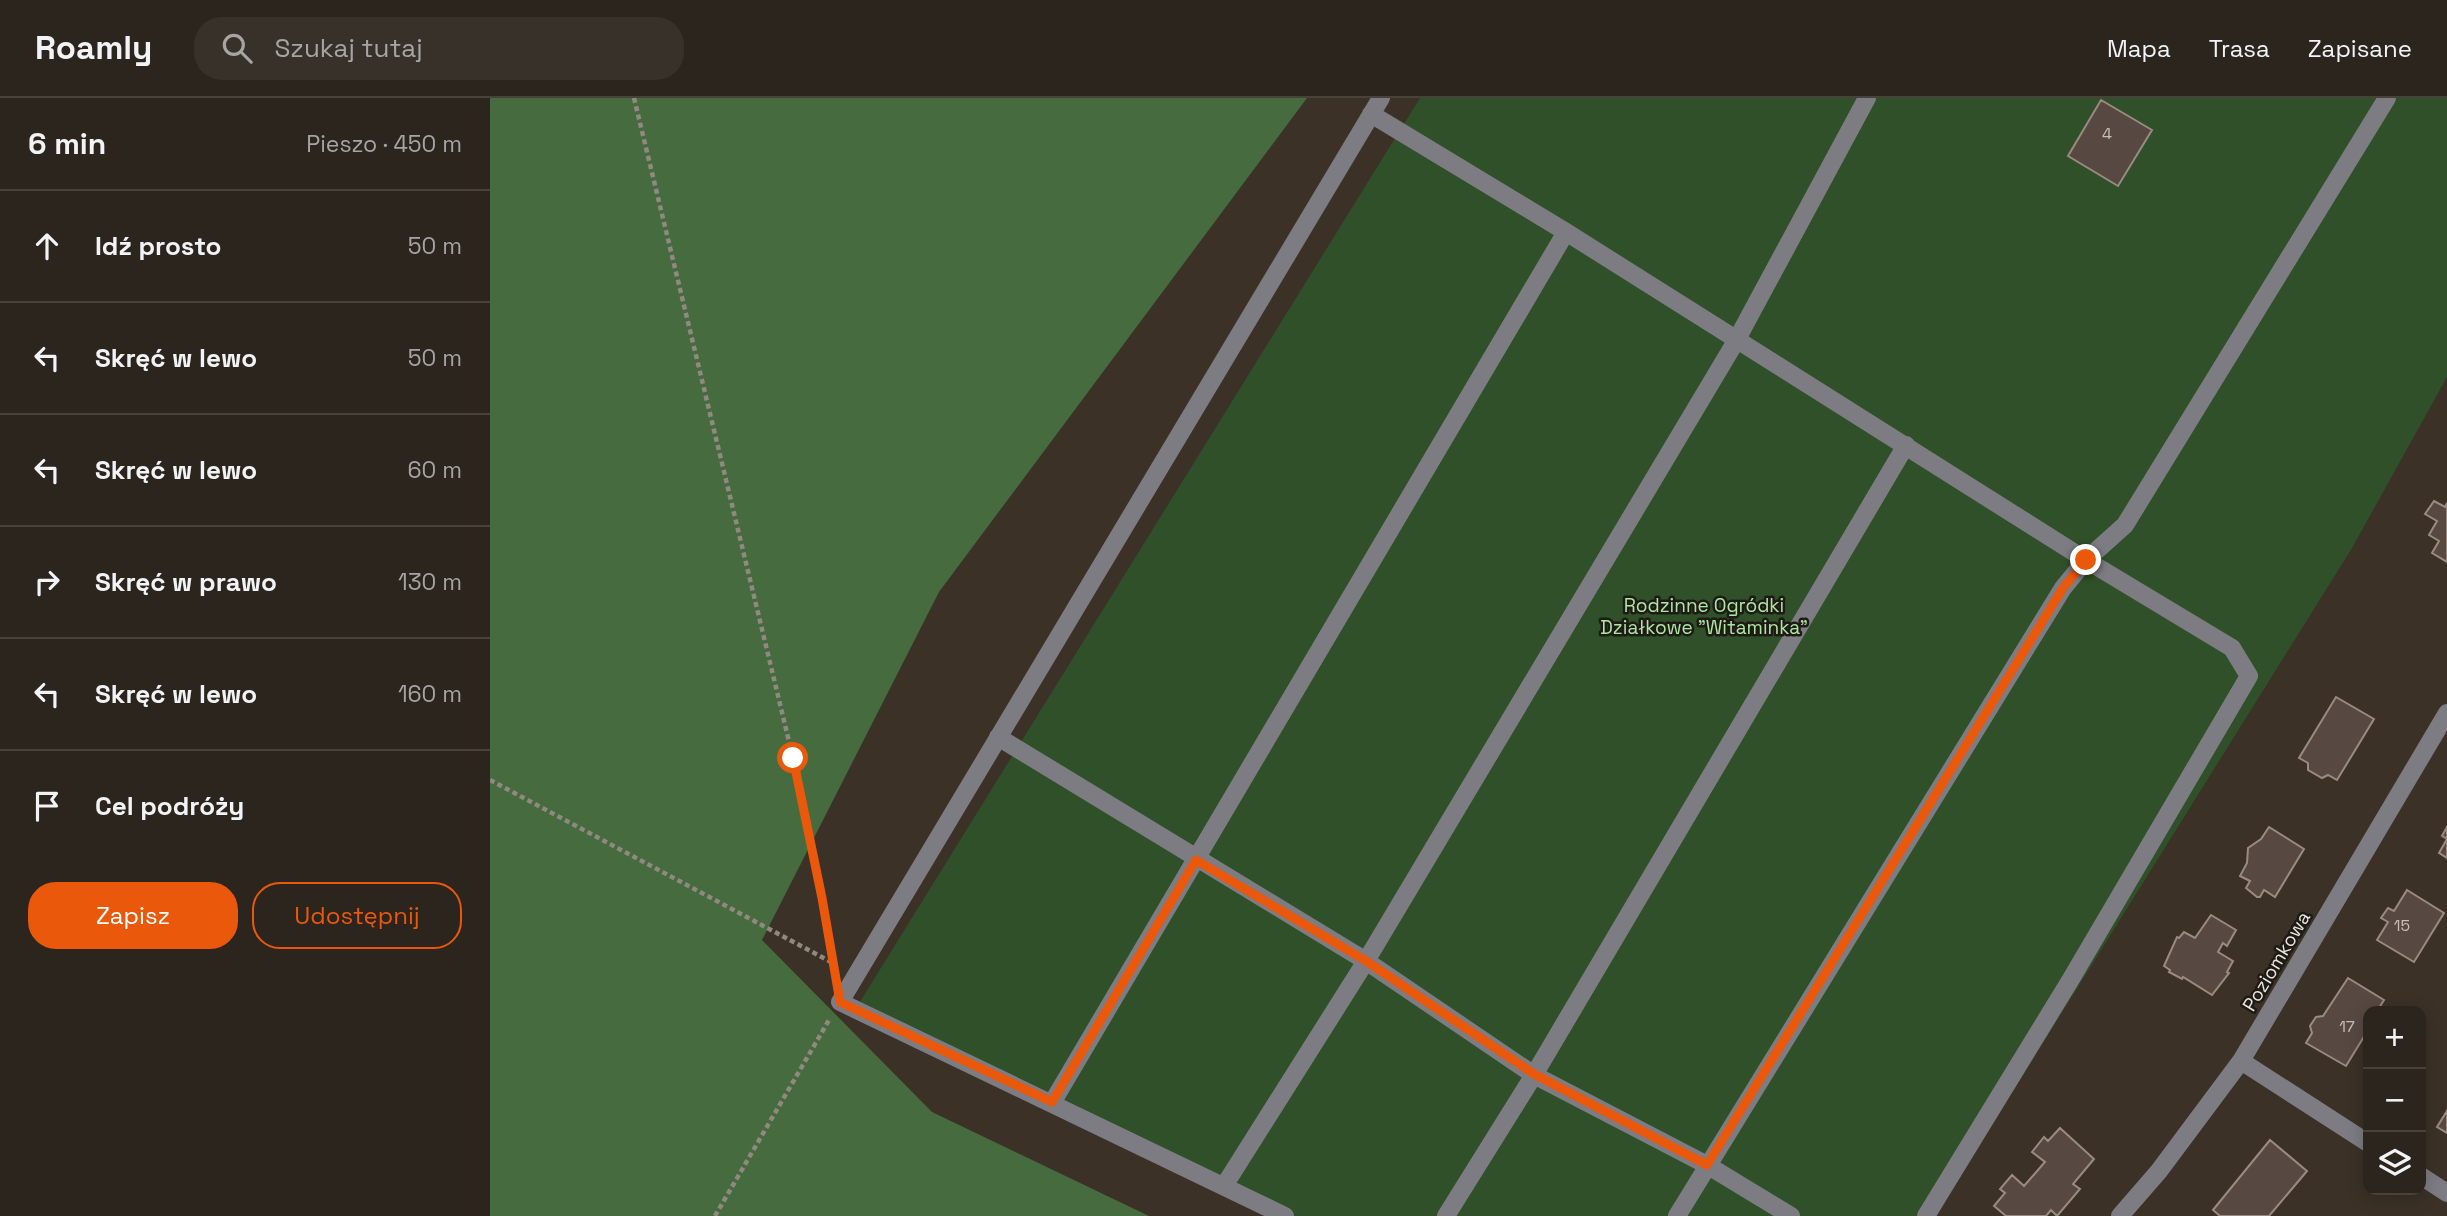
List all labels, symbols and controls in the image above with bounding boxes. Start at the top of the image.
search box [194,17,684,80]
text: Roamly [35,27,152,69]
icon: search [218,29,256,67]
text: Szukaj tutaj [274,31,423,65]
text: Mapa [2107,33,2171,64]
text: Trasa [2209,33,2270,64]
text: Zapisane [2308,33,2412,64]
house number: 4 [2102,123,2112,144]
text: 6 min [28,124,106,163]
text: Pieszo · 450 m [306,129,462,159]
icon: ahead [28,227,66,265]
text: Idź prosto [95,229,222,263]
text: 50 m [408,231,462,261]
icon: left [28,339,66,377]
text: Skręć w lewo [95,341,257,375]
text: 50 m [408,343,462,373]
icon: left [28,451,66,489]
text: Skręć w lewo [95,453,257,487]
text: 60 m [407,455,462,485]
route end [2070,544,2101,575]
icon: right [28,563,66,601]
text: Skręć w prawo [95,565,277,599]
text: 130 m [398,567,462,597]
park label: Rodzinne Ogródki Działkowe "Witaminka" [1600,593,1808,640]
icon: left [28,675,66,713]
text: Skręć w lewo [95,677,257,711]
text: 160 m [398,679,462,709]
route start [777,742,808,773]
icon: arrive [28,787,66,825]
text: Cel podróży [95,789,244,823]
button: Zapisz [28,882,238,949]
button: Udostępnij [252,882,462,949]
street label: Poziomkowa [2237,907,2316,1016]
house number: 15 [2394,915,2410,936]
map controls [2363,1006,2426,1195]
button: + [2363,1006,2426,1069]
house number: 17 [2339,1016,2355,1037]
button: − [2363,1069,2426,1132]
button: layers [2363,1132,2426,1195]

